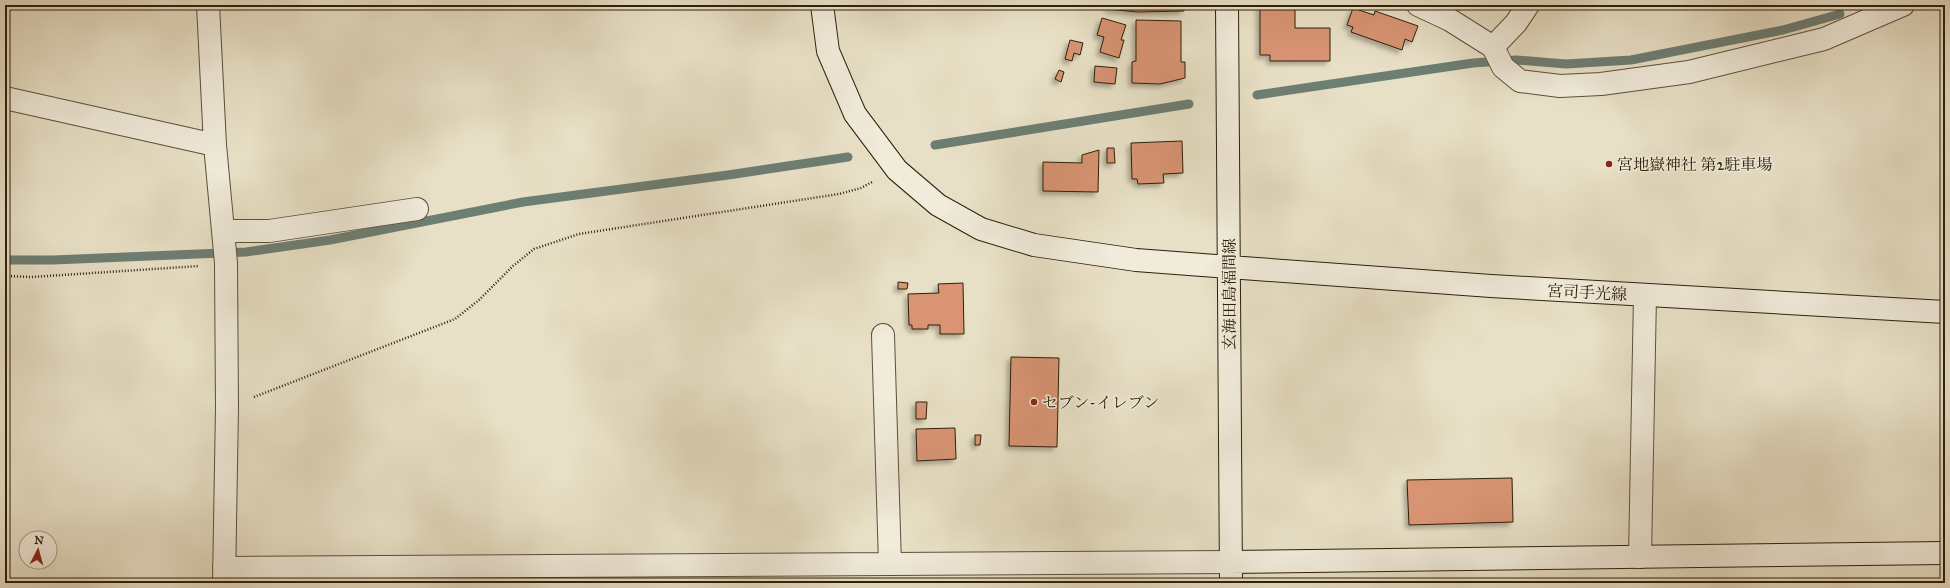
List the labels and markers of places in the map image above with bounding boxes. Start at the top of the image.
place label: 宮地嶽神社 第2駐車場 [1617,155,1772,174]
marker: 宮地嶽神社 第2駐車場 [1604,159,1614,169]
place label: セブン-イレブン [1042,393,1159,412]
marker: セブン-イレブン [1029,397,1039,407]

